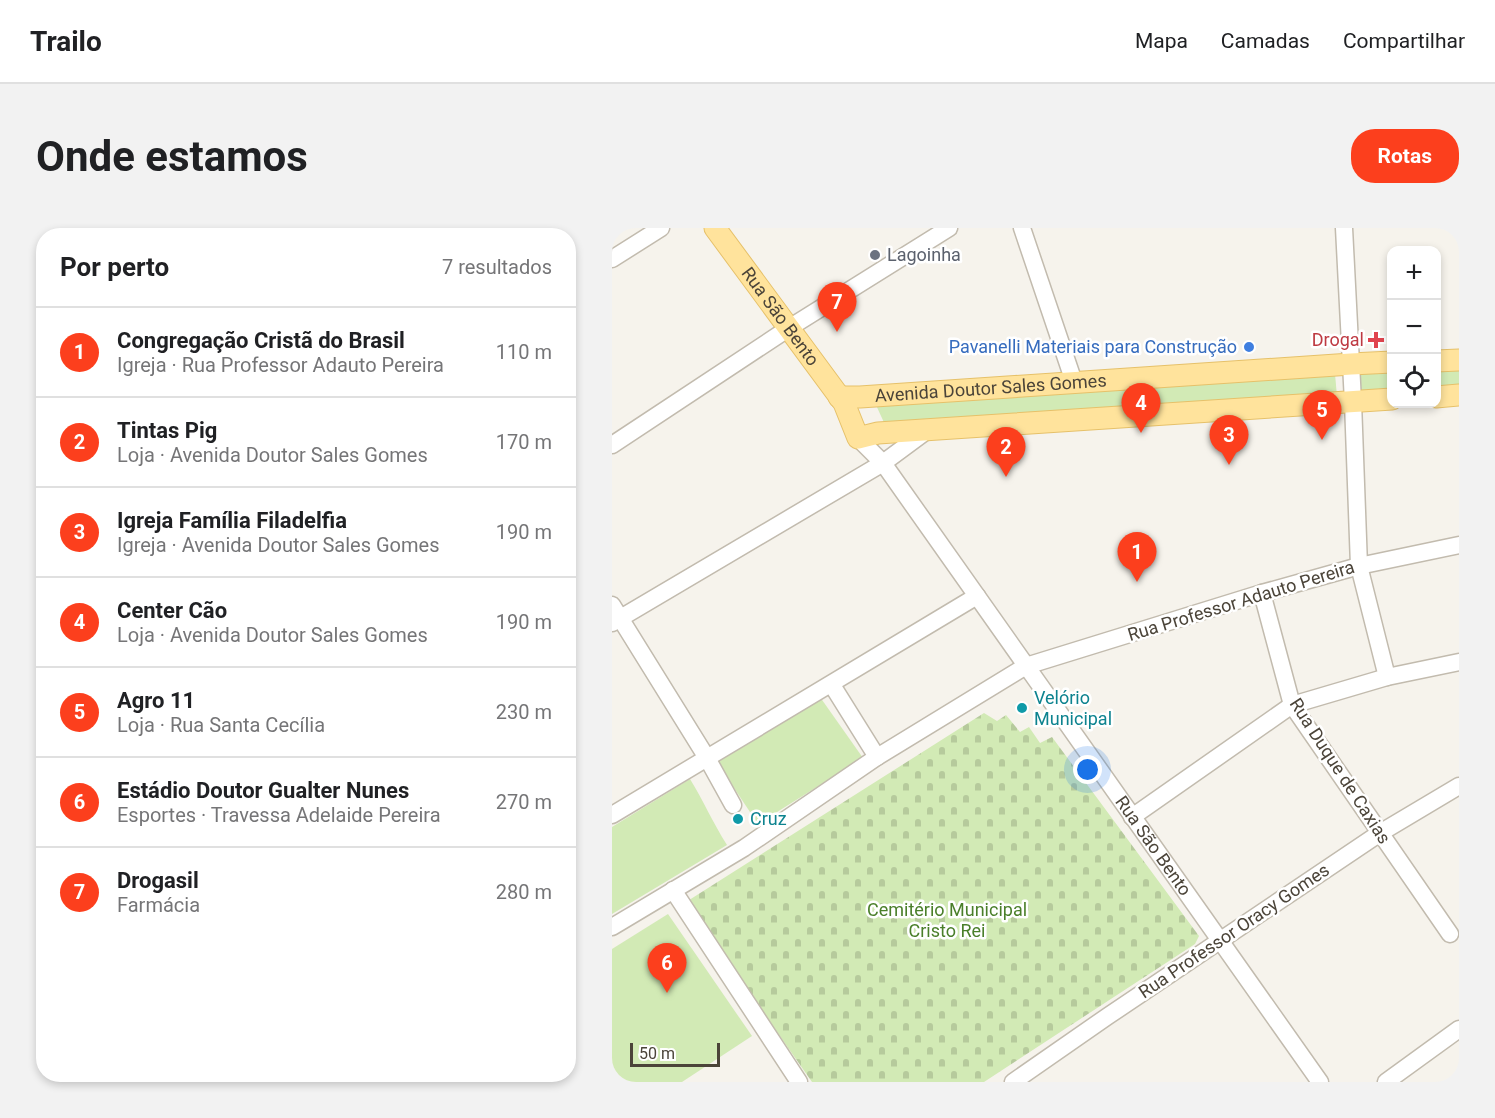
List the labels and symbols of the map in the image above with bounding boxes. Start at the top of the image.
place label: Lagoinha [887,244,961,265]
marker: Lagoinha [868,248,882,262]
street label: Rua São Bento [737,263,824,370]
pin: 7 [818,282,856,332]
place label: Drogal [1312,329,1364,350]
marker: Drogal [1369,333,1383,347]
place label: Pavanelli Materiais para Construção [949,336,1237,357]
marker: Pavanelli Materiais para Construção [1242,340,1256,354]
street label: Avenida Doutor Sales Gomes [874,369,1107,406]
pin: 4 [1122,384,1160,433]
pin: 5 [1302,390,1342,440]
pin: 3 [1210,416,1248,465]
pin: 2 [986,428,1026,477]
pin: 1 [1118,532,1156,582]
street label: Rua Professor Adauto Pereira [1125,556,1357,645]
place label: Velório Municipal [1034,687,1112,729]
street label: Rua Duque de Caxias [1286,694,1395,847]
marker: Velório Municipal [1015,701,1029,715]
your location [1073,755,1102,784]
street label: Rua São Bento [1111,792,1196,899]
place label: Cruz [750,808,787,829]
marker: Cruz [731,812,745,826]
street label: Rua Professor Oracy Gomes [1134,859,1333,1002]
park label: Cemitério Municipal Cristo Rei [867,899,1027,941]
pin: 6 [648,944,686,993]
scale bar [630,1040,720,1068]

